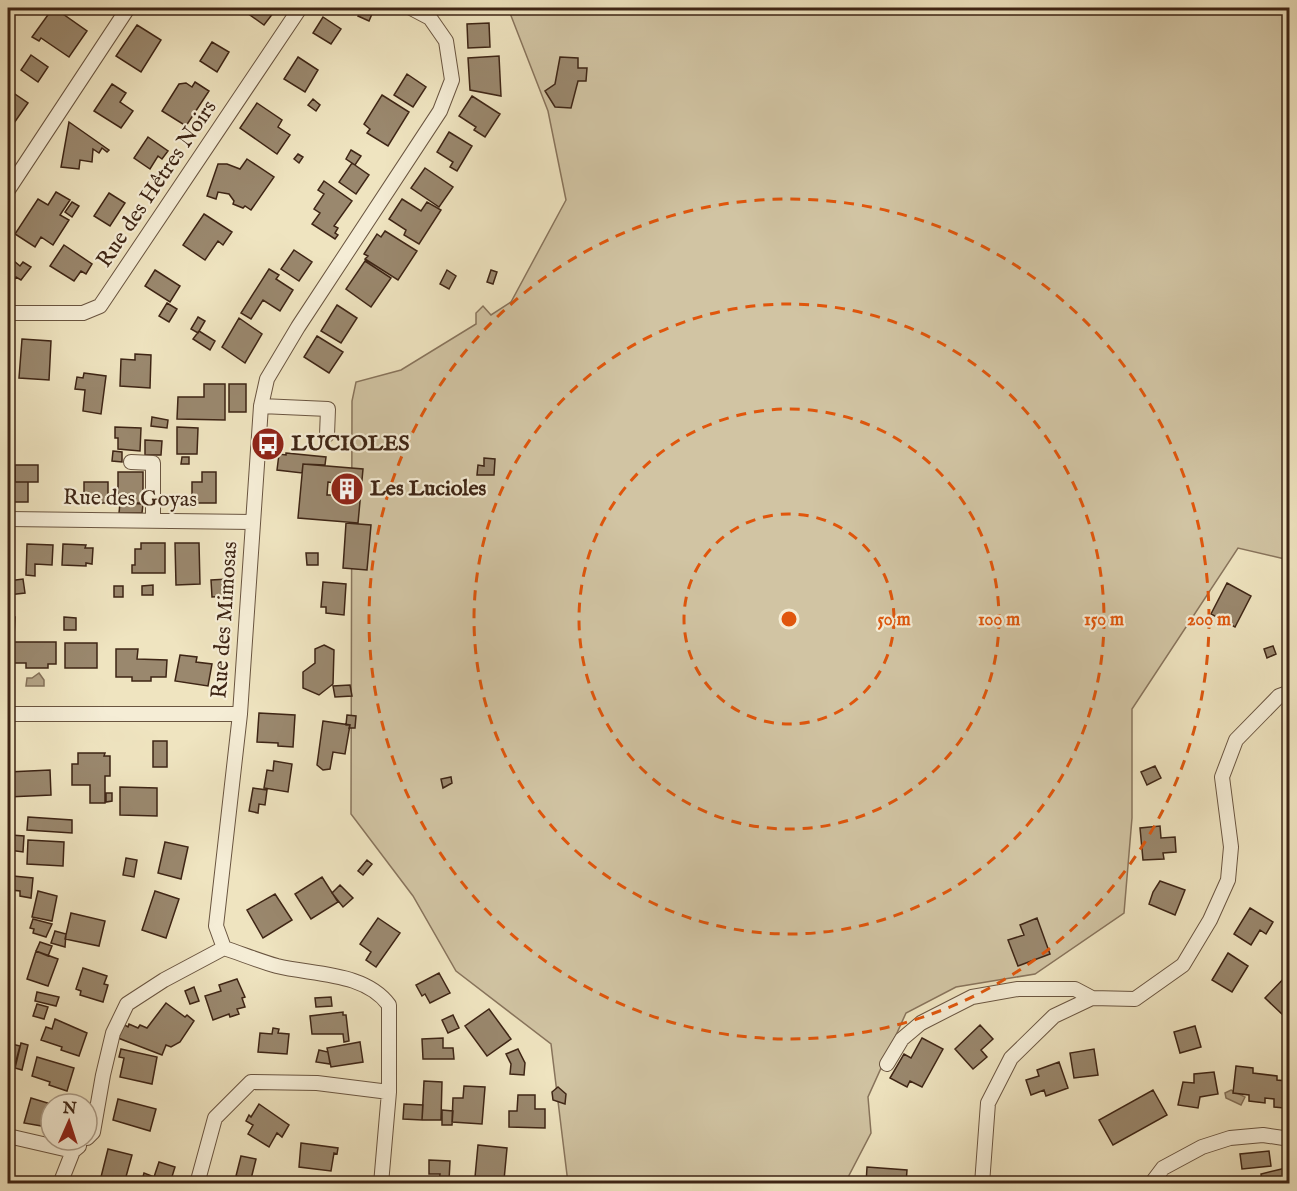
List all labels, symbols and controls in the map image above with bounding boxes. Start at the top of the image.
street label: Rue des Hêtres Noirs [91,95,223,273]
bus stop icon: LUCIOLES [250,426,286,462]
place label: LUCIOLES [291,430,410,458]
building icon: Les Lucioles [329,471,365,507]
place label: Les Lucioles [370,475,487,503]
street label: Rue des Goyas [63,484,197,514]
street label: Rue des Mimosas [206,540,244,700]
centre of rings [779,609,799,629]
text: 50 m [877,609,911,632]
text: 100 m [978,609,1020,632]
text: 150 m [1084,609,1124,632]
text: 200 m [1187,609,1231,632]
north arrow [39,1092,99,1152]
text: N [61,1099,77,1119]

